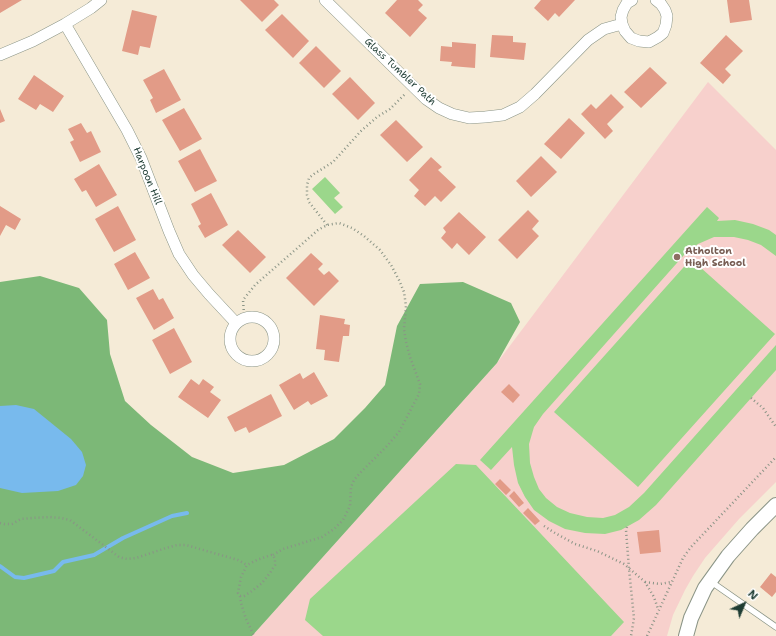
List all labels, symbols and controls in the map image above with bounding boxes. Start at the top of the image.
street label: Glass Tumbler Path [362,36,438,108]
street label: Harpoon Hill [130,145,164,207]
place label: Atholton High School [685,245,746,268]
marker: Atholton High School [672,252,682,262]
north arrow [724,584,764,624]
text: N [744,587,761,603]

